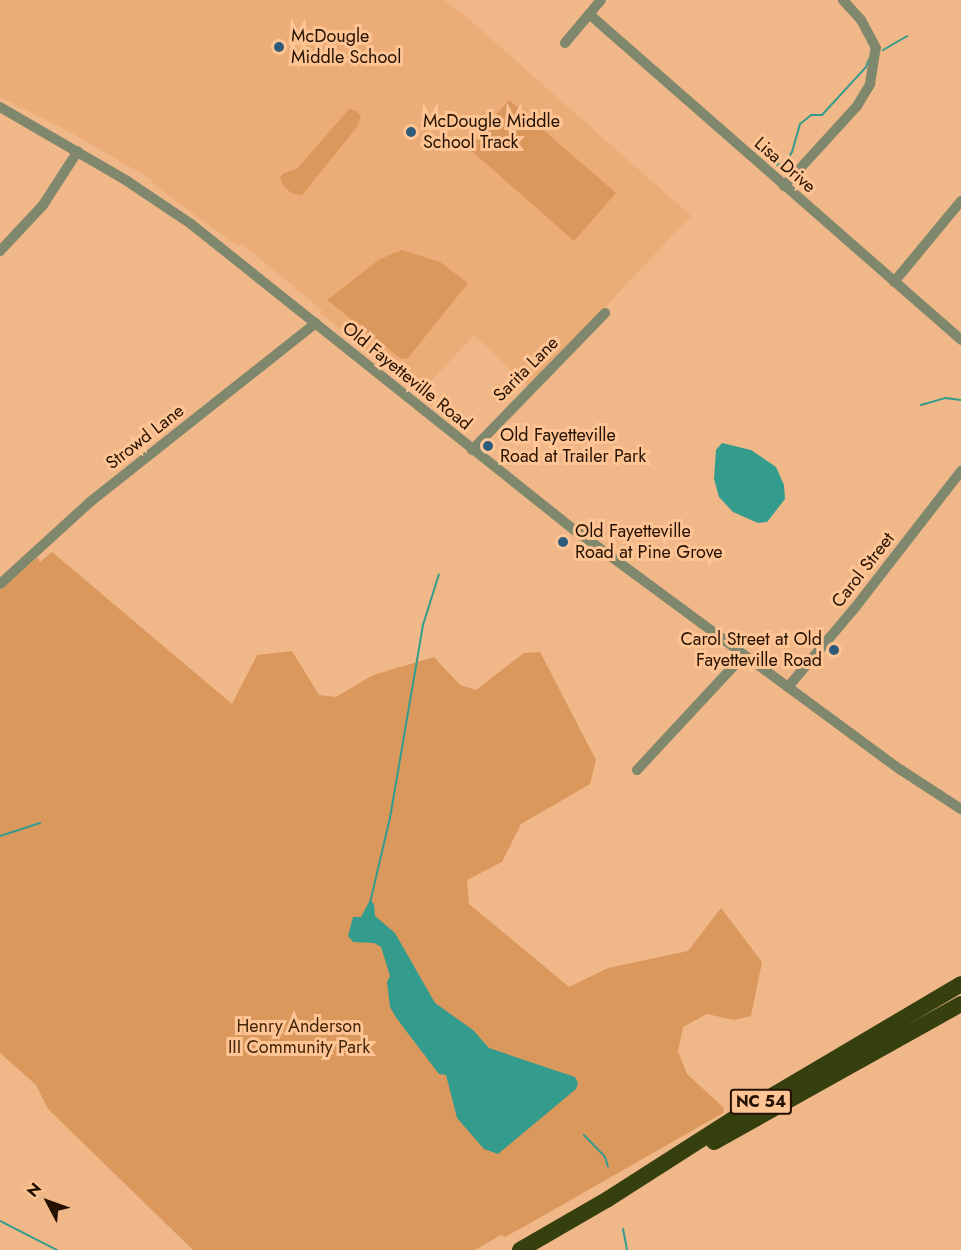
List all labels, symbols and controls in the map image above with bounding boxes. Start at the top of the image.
place label: McDougle Middle School [291,26,401,68]
marker: McDougle Middle School [272,40,286,54]
place label: McDougle Middle School Track [423,111,560,154]
marker: McDougle Middle School Track [404,125,418,139]
street label: Lisa Drive [750,133,820,197]
street label: Old Fayetteville Road [338,317,476,435]
street label: Sarita Lane [489,332,563,406]
street label: Strowd Lane [102,400,188,474]
place label: Old Fayetteville Road at Trailer Park [500,425,646,468]
marker: Old Fayetteville Road at Trailer Park [481,439,495,453]
place label: Old Fayetteville Road at Pine Grove [575,521,723,564]
street label: Carol Street [827,528,899,612]
marker: Old Fayetteville Road at Pine Grove [556,535,570,549]
place label: Carol Street at Old Fayetteville Road [680,629,822,672]
marker: Carol Street at Old Fayetteville Road [827,643,841,657]
park label: Henry Anderson III Community Park [228,1016,370,1058]
road number: NC 54 [730,1089,792,1115]
north arrow [18,1172,78,1232]
text: N [21,1178,47,1202]

